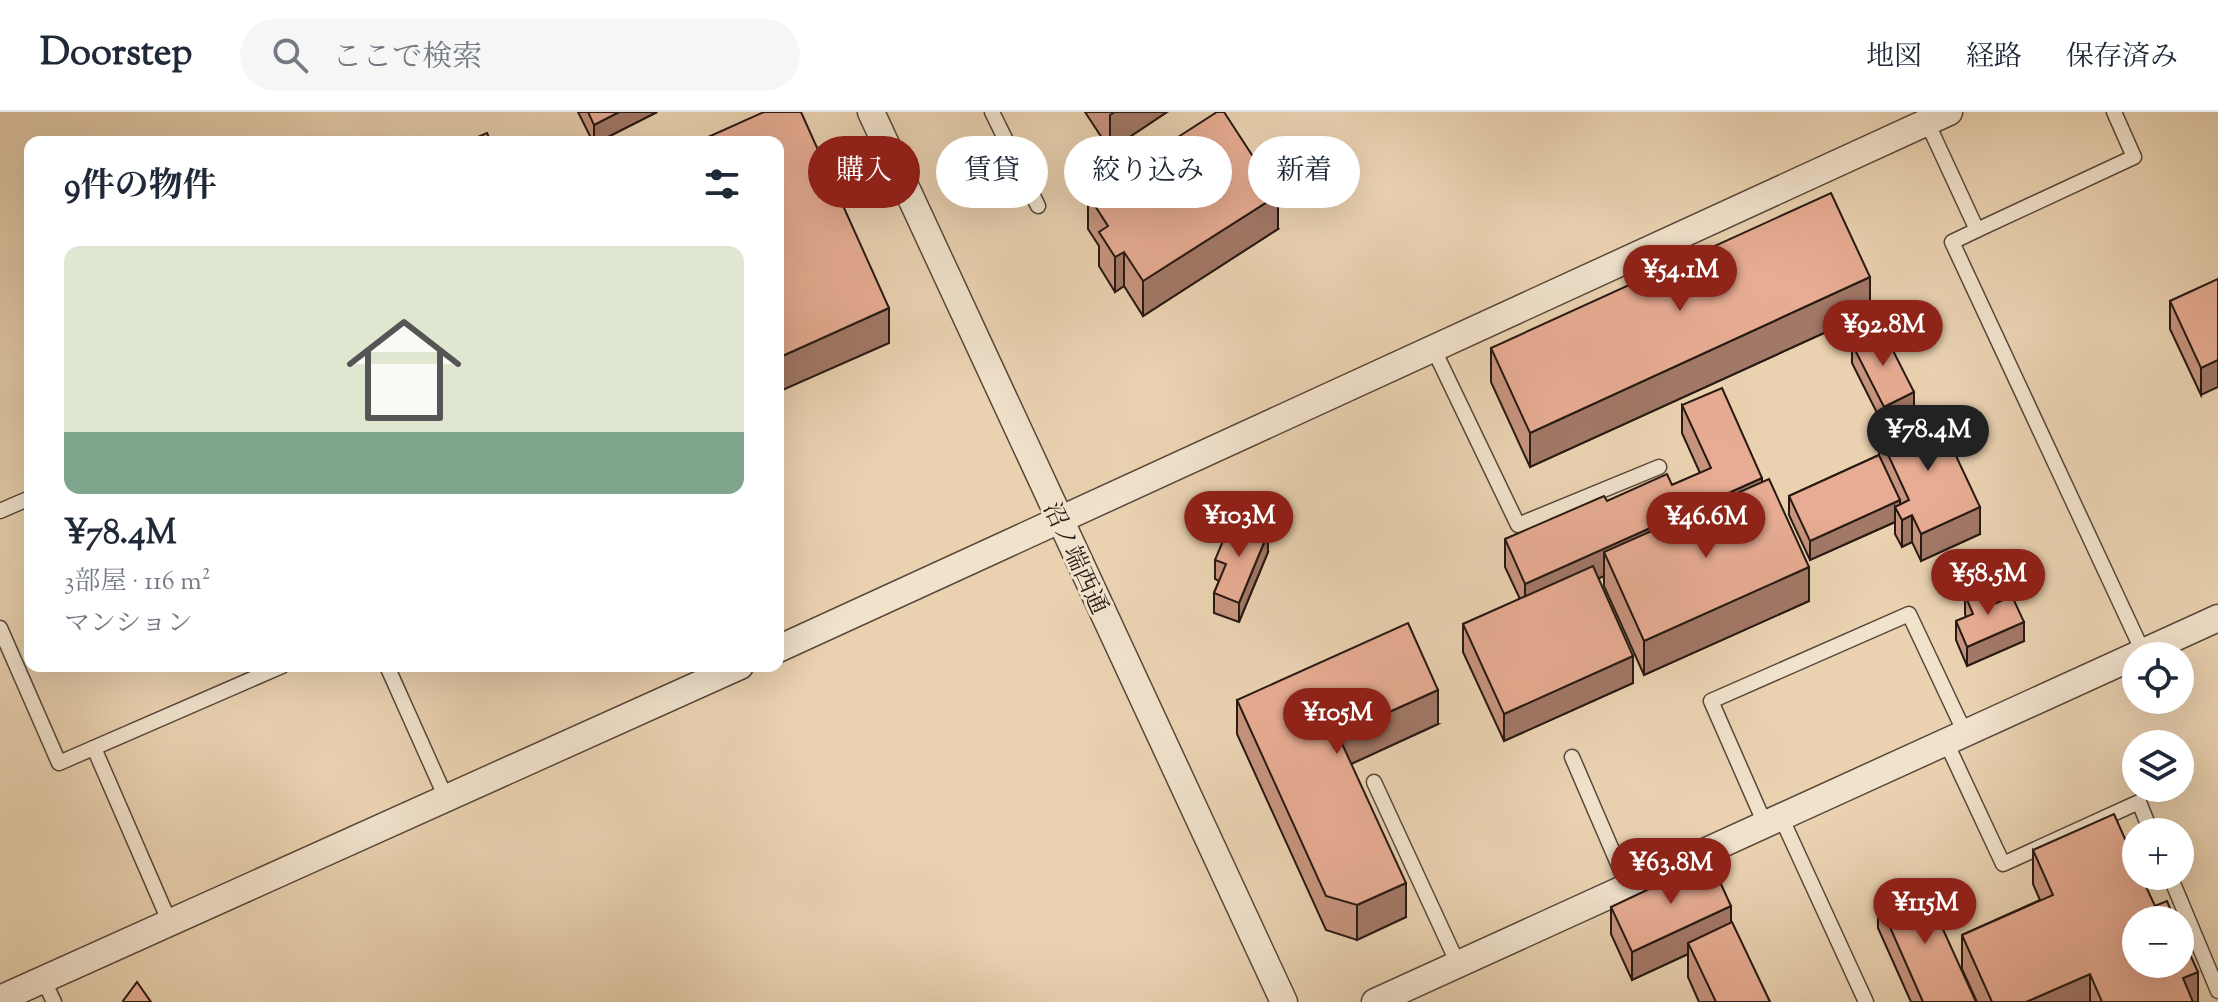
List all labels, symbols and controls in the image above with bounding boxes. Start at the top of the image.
search box [240,19,800,91]
text: Doorstep [40,28,192,82]
icon: search [268,33,312,77]
text: ここで検索 [332,37,482,80]
text: 地図 [1866,38,1922,78]
text: 経路 [1966,38,2022,78]
text: 保存済み [2066,38,2178,78]
chip: 購入 [808,136,920,208]
chip: 賃貸 [936,136,1048,208]
chip: 絞り込み [1064,136,1232,208]
chip: 新着 [1248,136,1360,208]
icon: filters [700,162,744,206]
text: 9件の物件 [64,163,217,212]
pin: ¥54.1M [1615,245,1745,313]
text: ¥54.1M [1641,252,1719,289]
icon: home [332,298,476,442]
pin: ¥92.8M [1818,300,1948,368]
text: ¥92.8M [1841,307,1925,344]
pin: ¥78.4M [1863,405,1993,473]
text: ¥78.4M [1885,412,1971,449]
pin: ¥103M [1183,491,1295,559]
pin: ¥46.6M [1641,492,1771,560]
street label: 沼ノ端西通 [1033,497,1115,620]
text: ¥103M [1202,498,1276,535]
text: ¥46.6M [1664,499,1748,536]
text: ¥78.4M [64,510,177,559]
pin: ¥58.5M [1923,549,2053,617]
text: ¥58.5M [1949,556,2027,593]
text: 3部屋 · 116 m² [64,564,211,601]
text: マンション [64,606,193,643]
map controls [2122,642,2194,978]
button: locate [2122,642,2194,714]
pin: ¥105M [1281,688,1393,756]
text: ¥105M [1301,695,1373,732]
button: layers [2122,730,2194,802]
button: + [2122,818,2194,890]
pin: ¥63.8M [1606,838,1736,906]
text: ¥63.8M [1629,845,1713,882]
pin: ¥115M [1869,878,1981,946]
text: ¥115M [1891,885,1959,922]
button: − [2122,906,2194,978]

